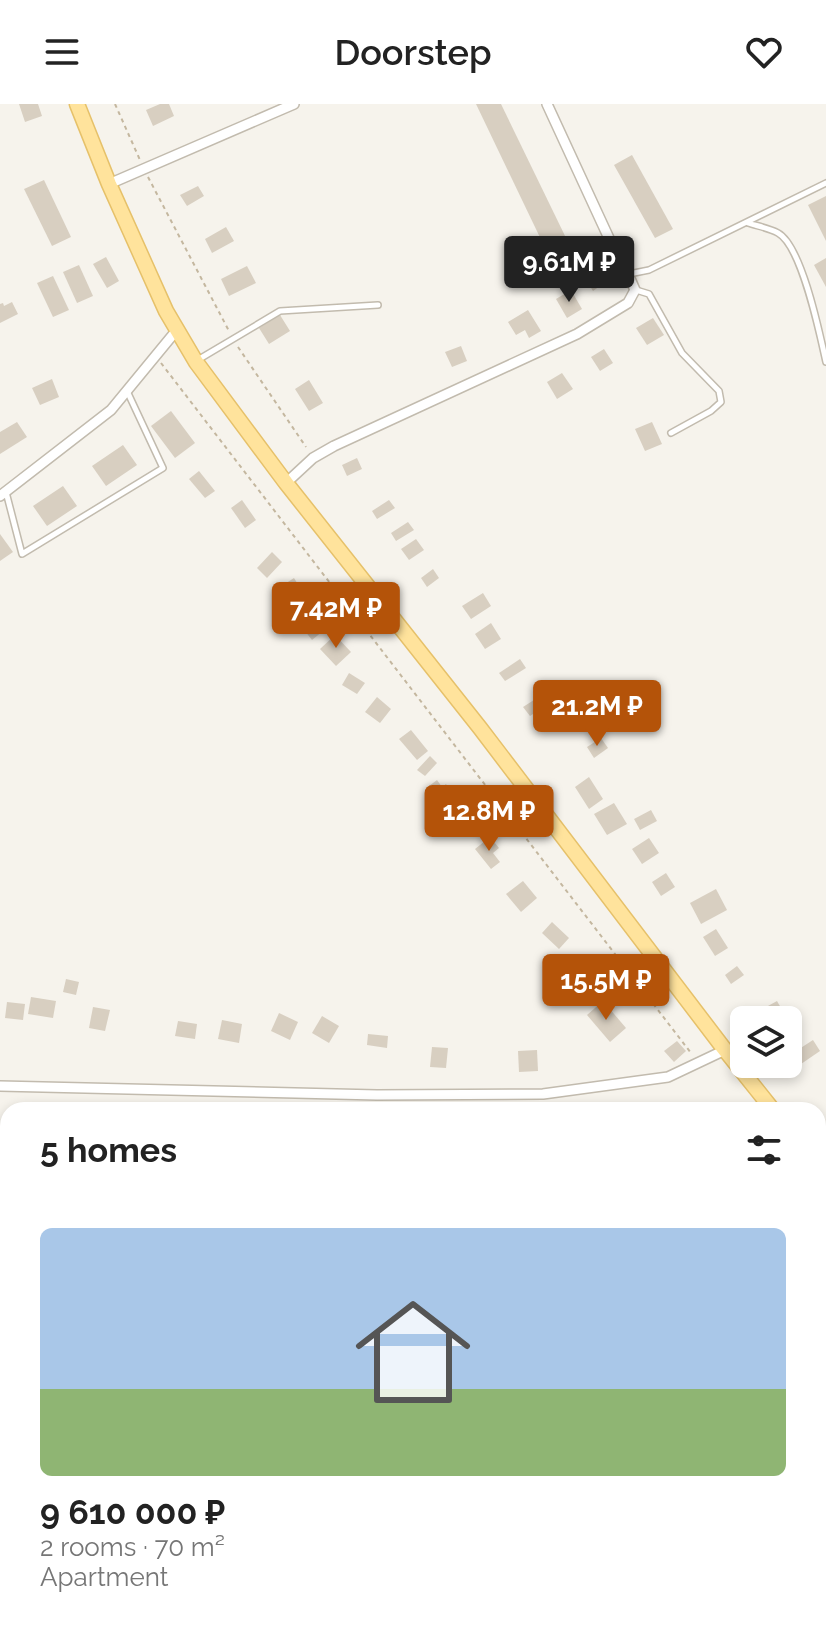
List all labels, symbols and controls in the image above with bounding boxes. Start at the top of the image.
icon: menu [40,30,84,74]
icon: heart [742,30,786,74]
text: Doorstep [334,31,492,73]
pin: 9.61M ₽ [495,236,643,304]
text: 9.61M ₽ [522,247,616,277]
pin: 7.42M ₽ [262,582,410,650]
text: 7.42M ₽ [290,593,382,623]
pin: 21.2M ₽ [523,680,671,748]
text: 21.2M ₽ [551,691,643,721]
pin: 12.8M ₽ [415,785,563,853]
text: 12.8M ₽ [443,796,535,826]
pin: 15.5M ₽ [532,954,680,1022]
text: 15.5M ₽ [560,965,652,995]
map controls [730,1006,802,1078]
button: layers [730,1006,802,1078]
icon: filters [742,1128,786,1172]
text: 5 homes [40,1130,177,1170]
icon: home [341,1280,485,1424]
text: 9 610 000 ₽ [40,1492,225,1532]
text: 2 rooms · 70 m² [40,1532,225,1562]
text: Apartment [40,1562,169,1592]

